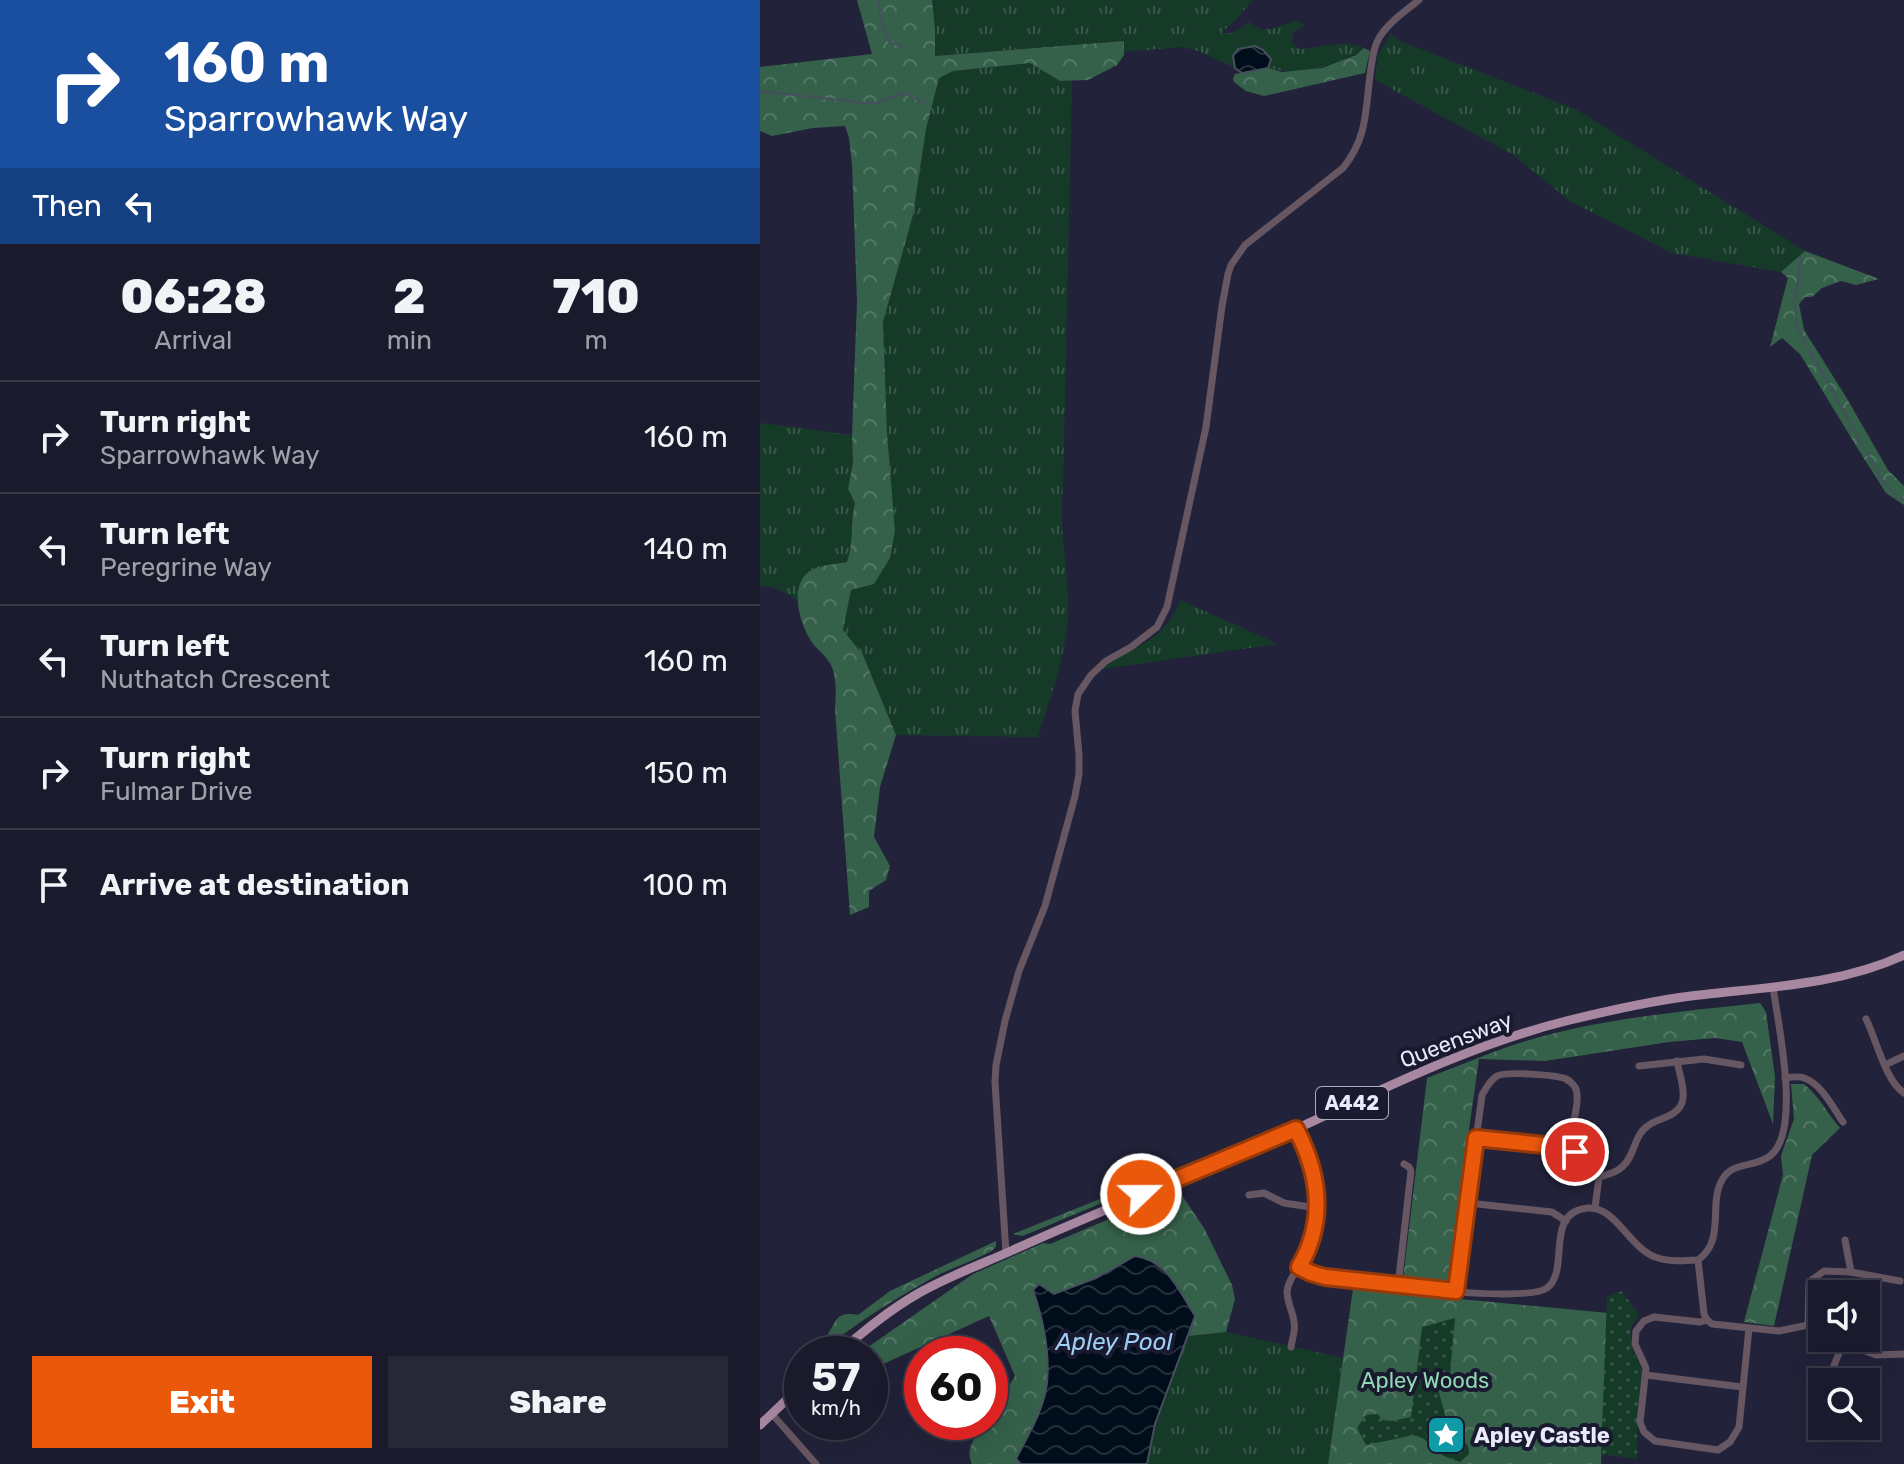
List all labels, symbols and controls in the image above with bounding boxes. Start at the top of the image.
text: 160 m [164,30,330,96]
icon: right [32,32,136,136]
text: Sparrowhawk Way [164,97,468,140]
icon: left [118,184,162,228]
text: Then [32,188,102,224]
text: 06:28 [120,268,267,325]
text: 2 [393,268,426,325]
text: 710 [552,268,640,325]
text: Arrival [154,325,232,356]
text: min [387,325,432,356]
text: m [584,325,608,356]
text: Turn right [100,404,251,440]
icon: right [32,415,76,459]
text: 160 m [644,419,728,455]
text: Sparrowhawk Way [100,440,320,471]
text: Turn left [100,516,230,552]
icon: left [32,527,76,571]
text: 140 m [643,531,728,567]
text: Peregrine Way [100,552,272,583]
text: Turn left [100,628,230,664]
icon: left [32,639,76,683]
text: 160 m [644,643,728,679]
text: Nuthatch Crescent [100,664,330,695]
text: Turn right [100,740,251,776]
icon: right [32,751,76,795]
text: 150 m [644,755,728,791]
text: Fulmar Drive [100,776,253,807]
icon: arrive [32,863,76,907]
text: Arrive at destination [100,867,410,903]
text: 100 m [643,867,728,903]
street label: Queensway [1396,1006,1516,1074]
road number: A442 [1316,1087,1388,1119]
pin [1541,1118,1609,1186]
icon: arrive [1553,1130,1597,1174]
position arrow [1099,1152,1183,1236]
map controls [1808,1280,1880,1440]
button: sound [1808,1280,1880,1352]
water label: Apley Pool [1054,1328,1173,1356]
speed limit sign: 60 [904,1336,1008,1440]
text: 57 [812,1354,860,1401]
button: Exit [32,1356,372,1448]
button: Share [388,1356,728,1448]
park label: Apley Woods [1361,1367,1489,1394]
button: search [1808,1368,1880,1440]
text: km/h [811,1396,861,1420]
place icon: Apley Castle [1425,1414,1467,1456]
place label: Apley Castle [1474,1422,1610,1449]

